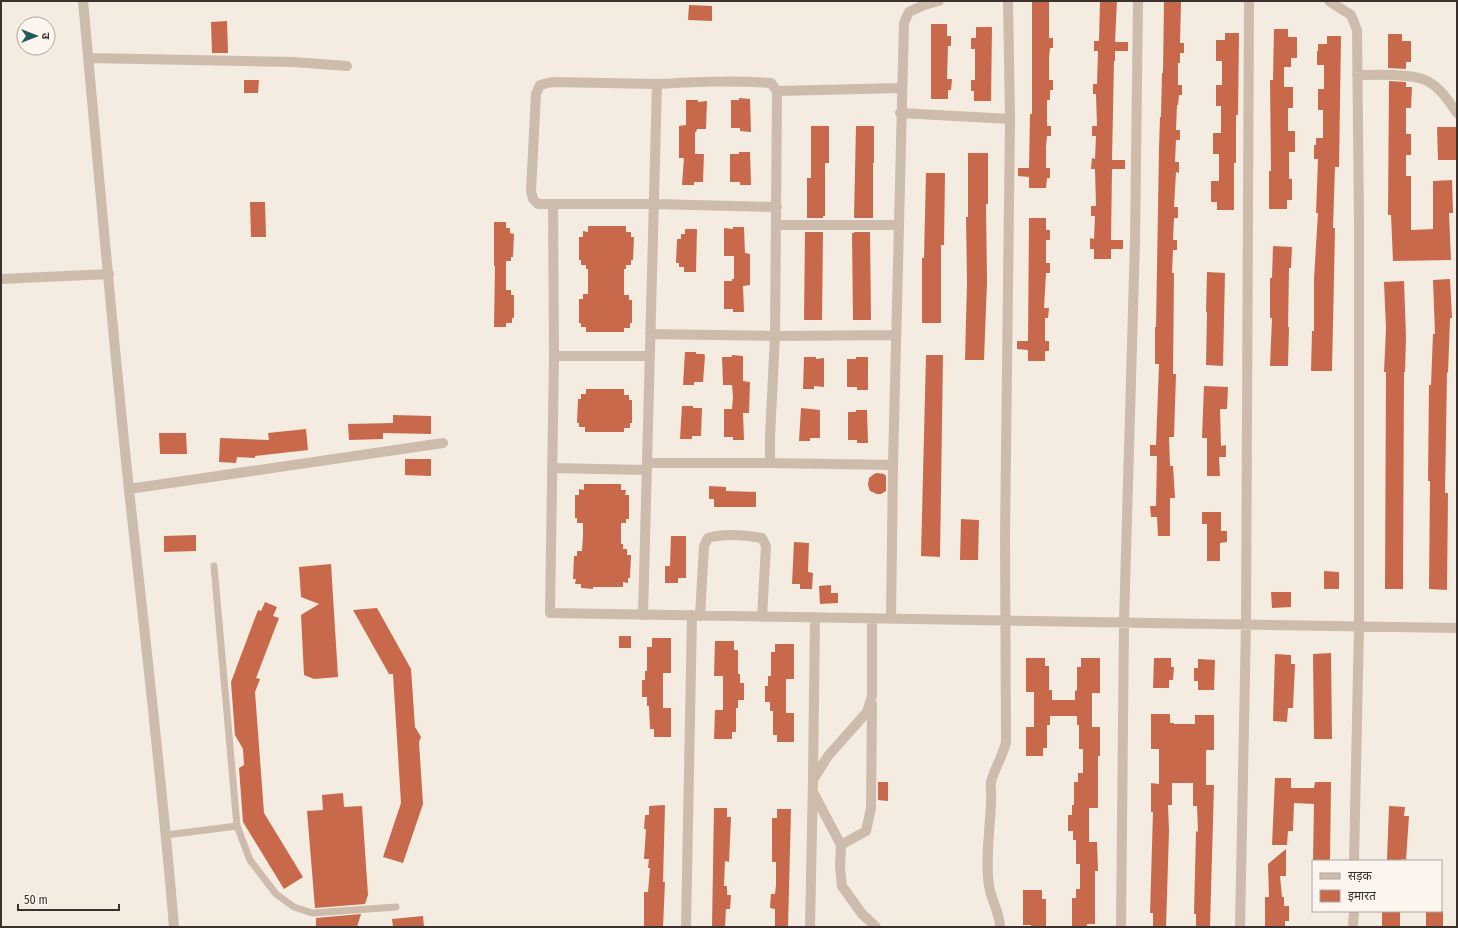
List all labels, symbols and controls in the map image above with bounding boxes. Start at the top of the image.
north arrow [16,16,56,56]
text: उ [39,33,52,40]
legend [1312,860,1442,912]
text: सड़क [1348,869,1373,883]
scale bar [18,886,119,912]
text: इमारत [1348,889,1377,903]
text: 50 m [24,893,48,907]

